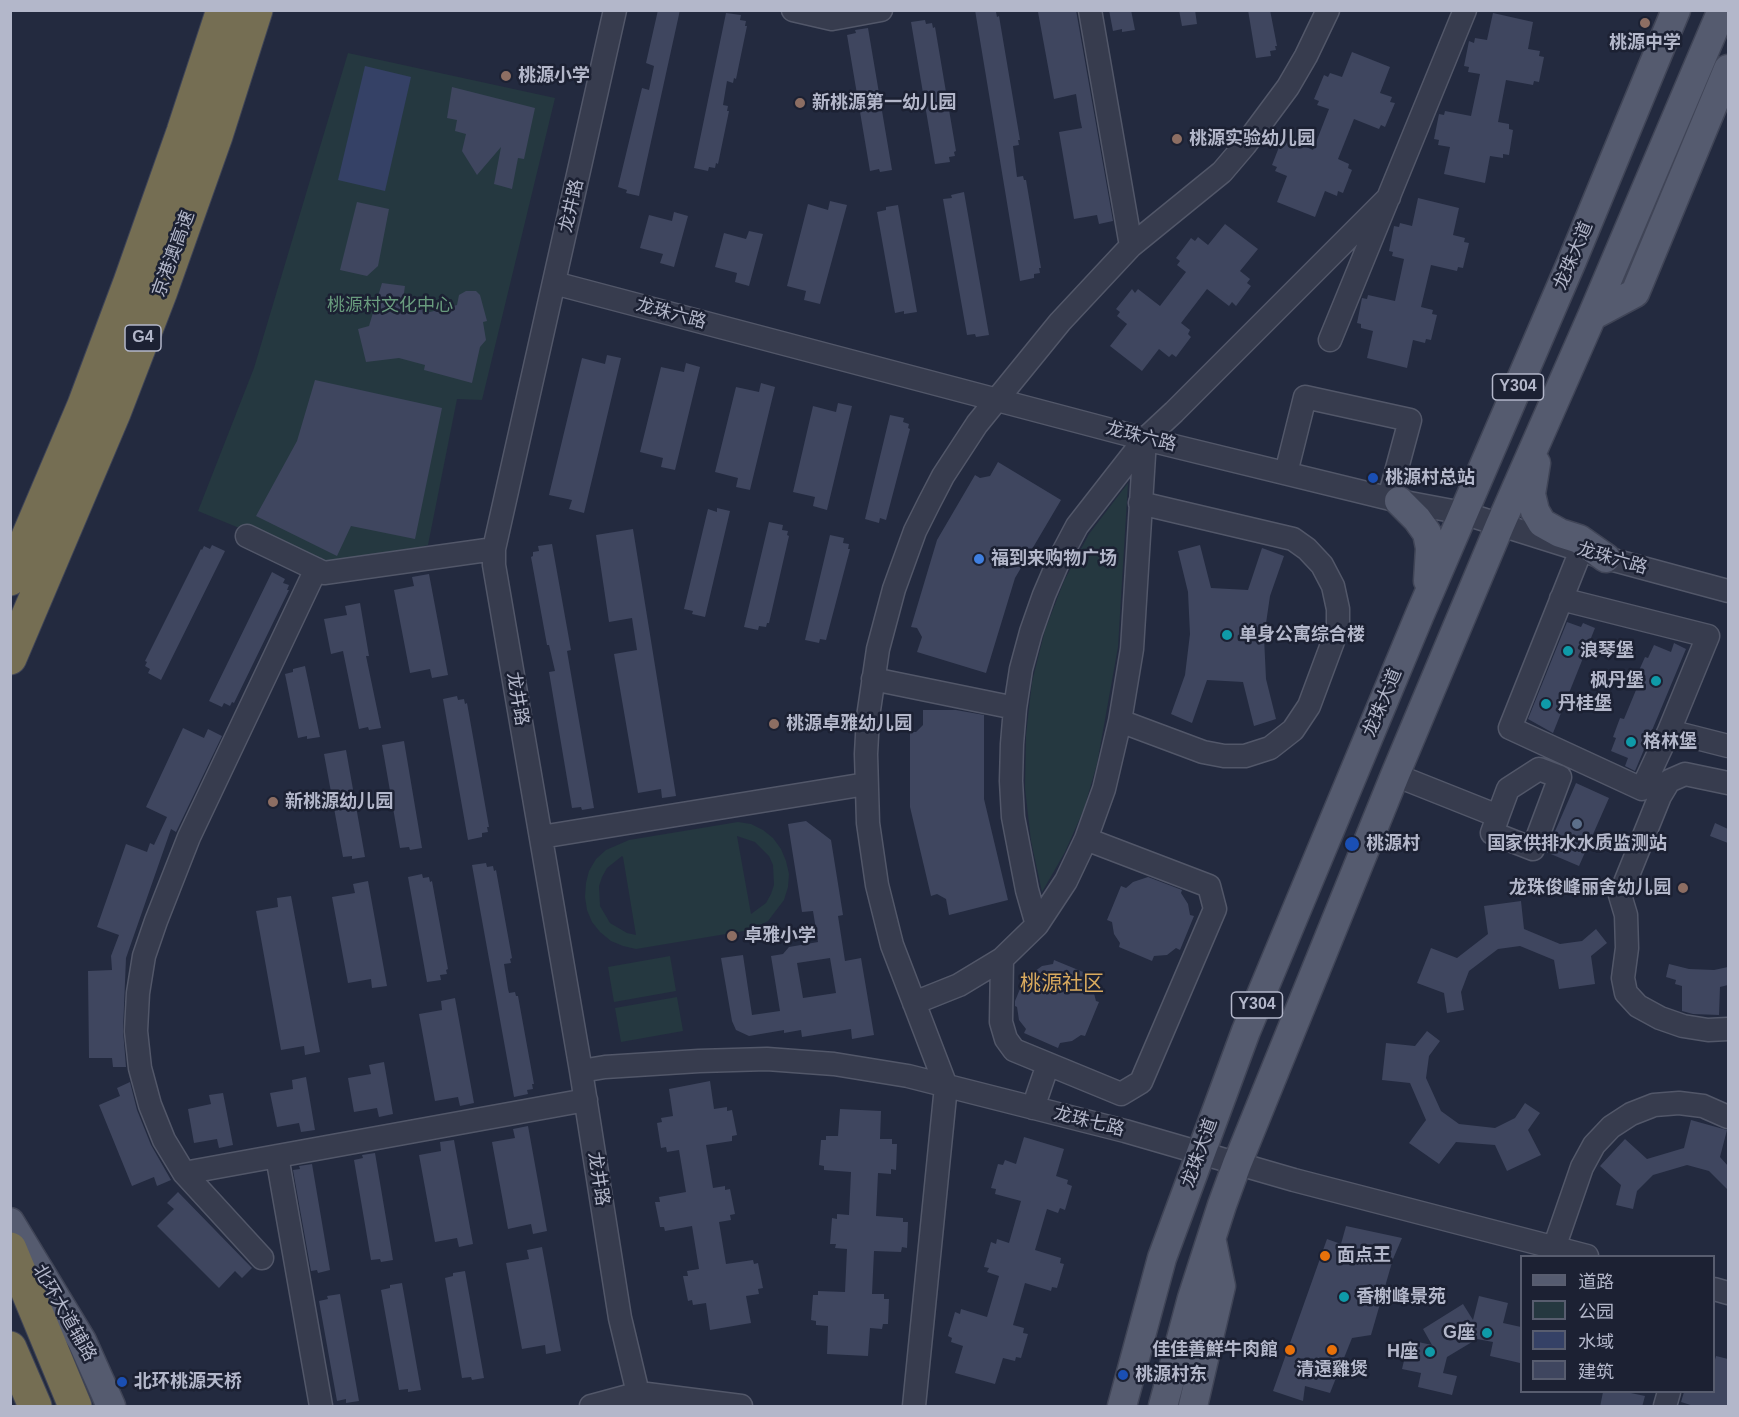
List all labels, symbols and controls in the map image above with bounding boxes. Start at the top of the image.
marker: 桃源中学 [1638,16,1652,30]
place label: 桃源中学 [1609,32,1681,54]
place label: 桃源小学 [518,65,590,87]
marker: 桃源小学 [499,69,513,83]
place label: 新桃源第一幼儿园 [812,92,956,114]
marker: 新桃源第一幼儿园 [793,96,807,110]
place label: 桃源实验幼儿园 [1189,128,1315,150]
marker: 桃源实验幼儿园 [1170,132,1184,146]
street label: 龙井路 [555,177,589,235]
street label: 京港澳高速 [148,208,200,300]
street label: 龙珠大道 [1550,219,1598,293]
street label: 龙珠六路 [633,294,709,334]
park label: 桃源村文化中心 [327,295,453,317]
road number: G4 [125,325,161,351]
road number: Y304 [1492,374,1544,400]
street label: 龙珠六路 [1103,418,1179,456]
place label: 桃源村总站 [1385,467,1475,489]
marker: 桃源村总站 [1366,471,1380,485]
street label: 龙珠六路 [1574,539,1650,579]
place label: 福到来购物广场 [991,548,1117,570]
marker: 福到来购物广场 [972,552,986,566]
place label: 单身公寓综合楼 [1239,624,1365,646]
marker: 单身公寓综合楼 [1220,628,1234,642]
place label: 浪琴堡 [1580,640,1634,662]
marker: 浪琴堡 [1561,644,1575,658]
street label: 龙珠大道 [1359,666,1407,740]
place label: 枫丹堡 [1590,670,1644,692]
street label: 龙井路 [502,671,532,727]
marker: 枫丹堡 [1649,674,1663,688]
place label: 丹桂堡 [1558,693,1612,715]
marker: 丹桂堡 [1539,697,1553,711]
place label: 桃源卓雅幼儿园 [786,713,912,735]
marker: 桃源卓雅幼儿园 [767,717,781,731]
place label: 格林堡 [1643,731,1697,753]
marker: 格林堡 [1624,735,1638,749]
place label: 新桃源幼儿园 [285,791,393,813]
marker: 新桃源幼儿园 [266,795,280,809]
marker: 国家供排水水质监测站 [1570,817,1584,831]
place label: 桃源村 [1366,833,1420,855]
place label: 国家供排水水质监测站 [1487,833,1667,855]
marker: 桃源村 [1343,835,1361,853]
place label: 龙珠俊峰丽舍幼儿园 [1509,877,1671,899]
marker: 龙珠俊峰丽舍幼儿园 [1676,881,1690,895]
place label: 卓雅小学 [744,925,816,947]
marker: 卓雅小学 [725,929,739,943]
district label: 桃源社区 [1020,971,1104,997]
road number: Y304 [1232,992,1282,1018]
street label: 龙珠七路 [1051,1103,1127,1141]
street label: 龙珠大道 [1178,1115,1222,1191]
street label: 龙井路 [583,1151,613,1207]
place label: 面点王 [1337,1245,1391,1267]
marker: 面点王 [1318,1249,1332,1263]
legend [1520,1255,1715,1393]
street label: 北环大道辅路 [28,1261,100,1365]
text: 道路 [1578,1272,1614,1292]
place label: 香榭峰景苑 [1356,1286,1446,1308]
marker: 香榭峰景苑 [1337,1290,1351,1304]
text: 公园 [1578,1302,1614,1322]
place label: G座 [1443,1322,1475,1344]
marker: G座 [1480,1326,1494,1340]
text: 水域 [1578,1332,1614,1352]
place label: 佳佳善鮮牛肉館 [1152,1339,1278,1361]
place label: H座 [1387,1341,1418,1363]
marker: 佳佳善鮮牛肉館 [1283,1343,1297,1357]
marker: 清遠雞煲 [1325,1343,1339,1357]
marker: H座 [1423,1345,1437,1359]
place label: 清遠雞煲 [1296,1359,1368,1381]
text: 建筑 [1578,1362,1614,1382]
place label: 桃源村东 [1135,1364,1207,1386]
marker: 桃源村东 [1116,1368,1130,1382]
place label: 北环桃源天桥 [134,1371,242,1393]
marker: 北环桃源天桥 [115,1375,129,1389]

